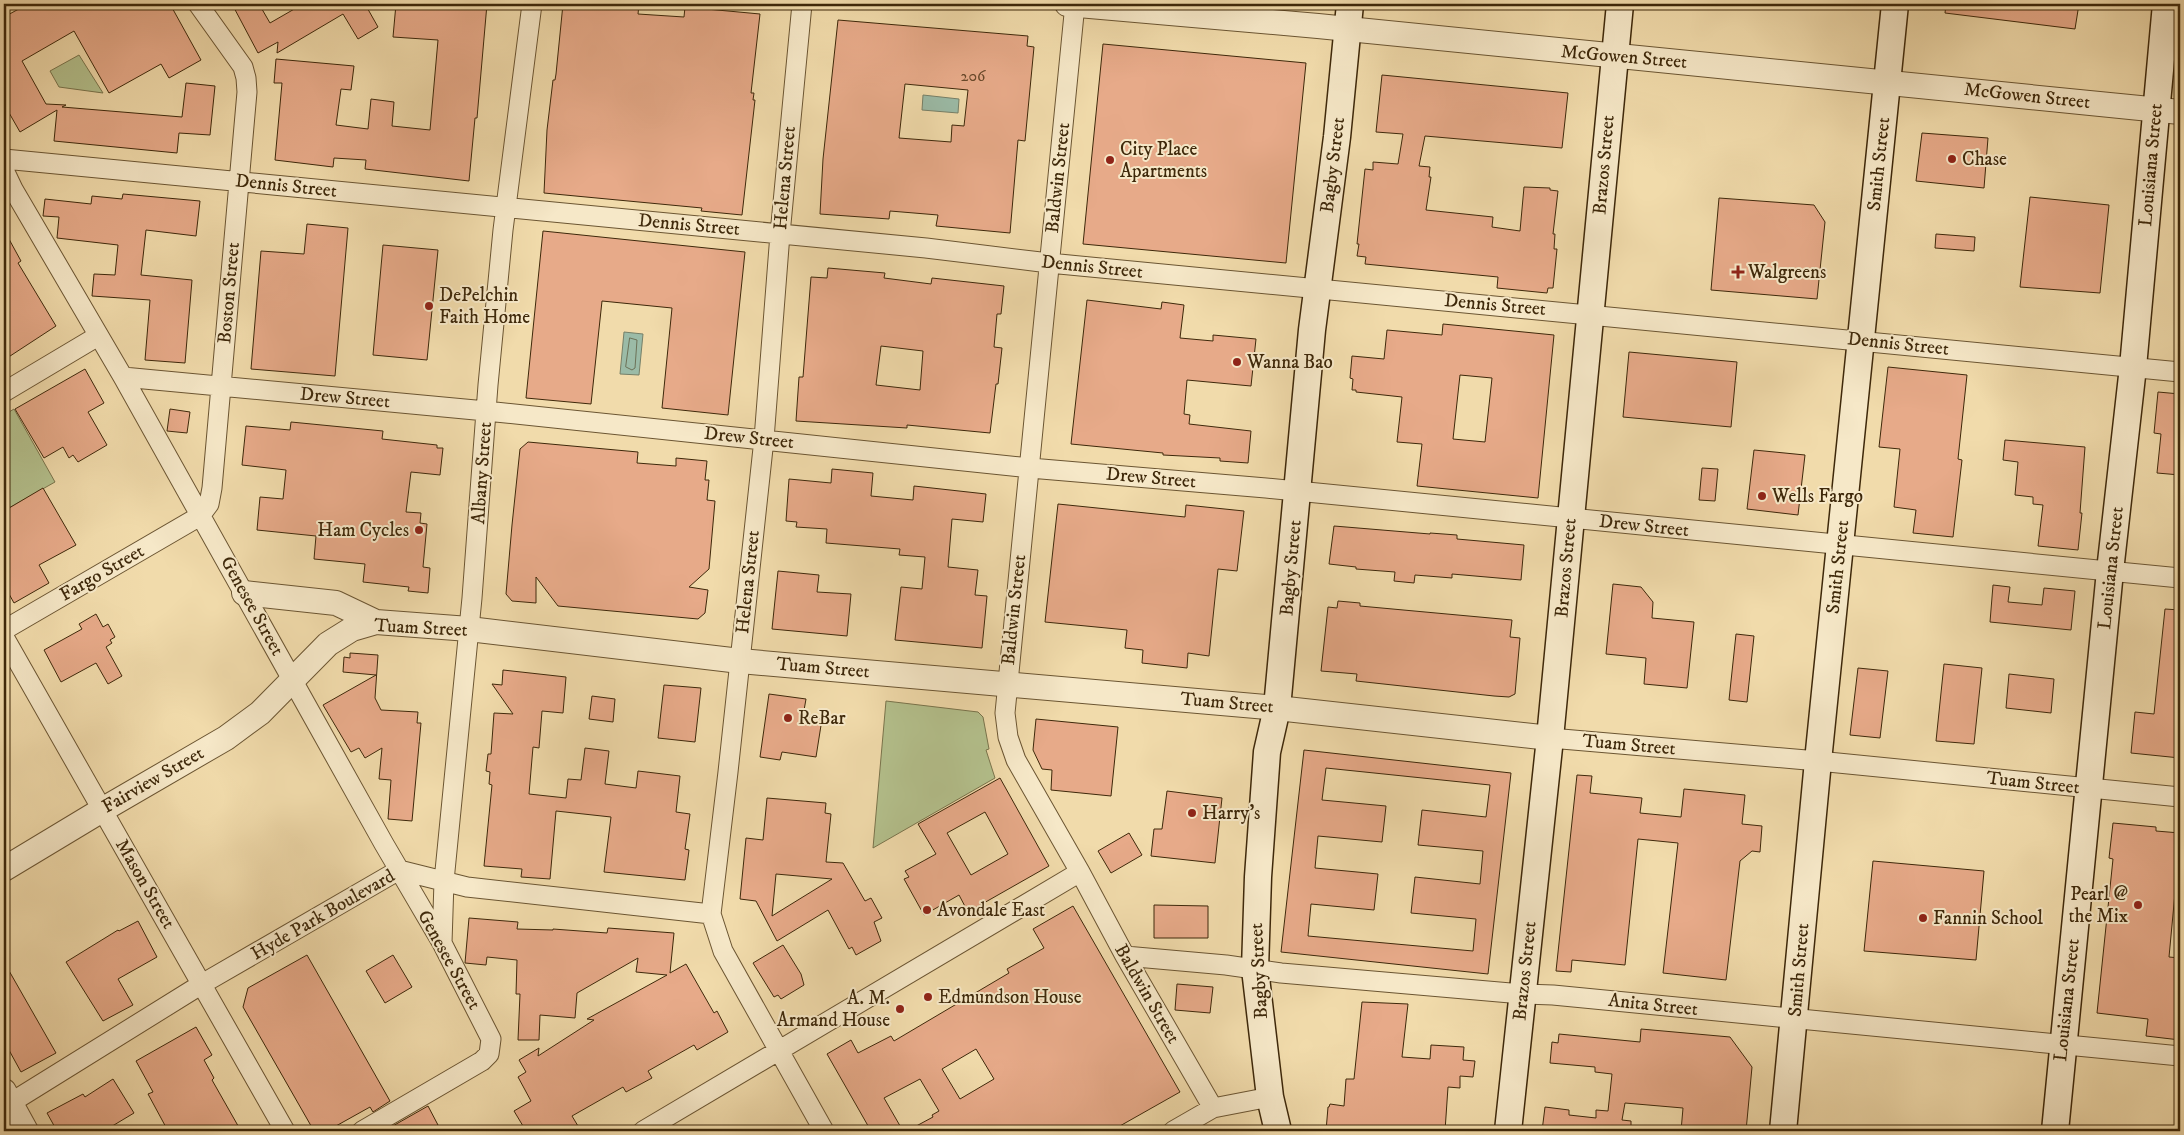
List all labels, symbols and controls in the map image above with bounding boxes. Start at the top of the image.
street label: McGowen Street [1560,40,1688,74]
house number: 206 [961,66,986,86]
street label: McGowen Street [1963,78,2091,114]
street label: Louisiana Street [2134,103,2168,227]
street label: Brazos Street [1588,114,1620,216]
street label: Bagby Street [1316,116,1350,214]
street label: Smith Street [1863,116,1895,212]
street label: Baldwin Street [1041,122,1075,234]
street label: Helena Street [769,125,801,231]
place label: City Place Apartments [1120,138,1207,183]
place label: Chase [1962,148,2007,171]
marker: Chase [1946,153,1958,165]
marker: City Place Apartments [1104,154,1116,166]
street label: Dennis Street [234,169,338,203]
street label: Dennis Street [637,209,741,241]
street label: Boston Street [213,241,245,345]
street label: Dennis Street [1040,250,1144,284]
place label: Walgreens [1747,261,1826,284]
marker: Walgreens [1732,266,1744,278]
place label: DePelchin Faith Home [439,284,530,329]
street label: Dennis Street [1443,289,1547,321]
marker: DePelchin Faith Home [423,300,435,312]
street label: Dennis Street [1846,327,1950,361]
place label: Wanna Bao [1246,351,1333,374]
marker: Wanna Bao [1231,356,1243,368]
street label: Drew Street [299,383,391,413]
street label: Albany Street [467,421,497,525]
street label: Drew Street [703,422,795,454]
street label: Drew Street [1105,463,1197,493]
place label: Wells Fargo [1771,485,1863,508]
marker: Wells Fargo [1756,490,1768,502]
street label: Louisiana Street [2093,505,2129,631]
street label: Drew Street [1598,510,1690,542]
street label: Brazos Street [1550,517,1582,619]
place label: Ham Cycles [317,519,409,542]
street label: Bagby Street [1275,519,1307,617]
street label: Smith Street [1822,519,1854,615]
marker: Ham Cycles [413,524,425,536]
street label: Helena Street [731,529,765,635]
street label: Fargo Street [56,540,148,606]
street label: Genesee Street [215,552,289,660]
street label: Baldwin Street [997,554,1031,666]
street label: Tuam Street [374,614,468,642]
street label: Tuam Street [775,652,871,684]
street label: Tuam Street [1179,687,1275,719]
place label: ReBar [798,707,846,730]
marker: ReBar [782,712,794,724]
street label: Tuam Street [1581,729,1677,761]
street label: Fairview Street [98,742,208,818]
street label: Tuam Street [1985,767,2081,799]
place label: Harry's [1202,802,1260,825]
marker: Harry's [1186,807,1198,819]
street label: Mason Street [110,835,180,933]
street label: Hyde Park Boulevard [247,864,399,966]
place label: Pearl @ the Mix [2068,883,2129,928]
place label: Avondale East [937,899,1045,922]
marker: Pearl @ the Mix [2132,899,2144,911]
marker: Avondale East [921,904,933,916]
street label: Genesee Street [412,906,486,1014]
place label: Fannin School [1933,907,2043,930]
marker: Fannin School [1917,912,1929,924]
street label: Brazos Street [1508,920,1542,1022]
street label: Bagby Street [1245,922,1273,1020]
street label: Smith Street [1783,922,1815,1018]
street label: Louisiana Street [2049,937,2085,1063]
street label: Baldwin Street [1109,940,1185,1048]
place label: Edmundson House [938,986,1082,1009]
place label: A. M. Armand House [777,987,890,1032]
street label: Anita Street [1607,989,1699,1021]
marker: Edmundson House [922,991,934,1003]
marker: A. M. Armand House [894,1003,906,1015]

